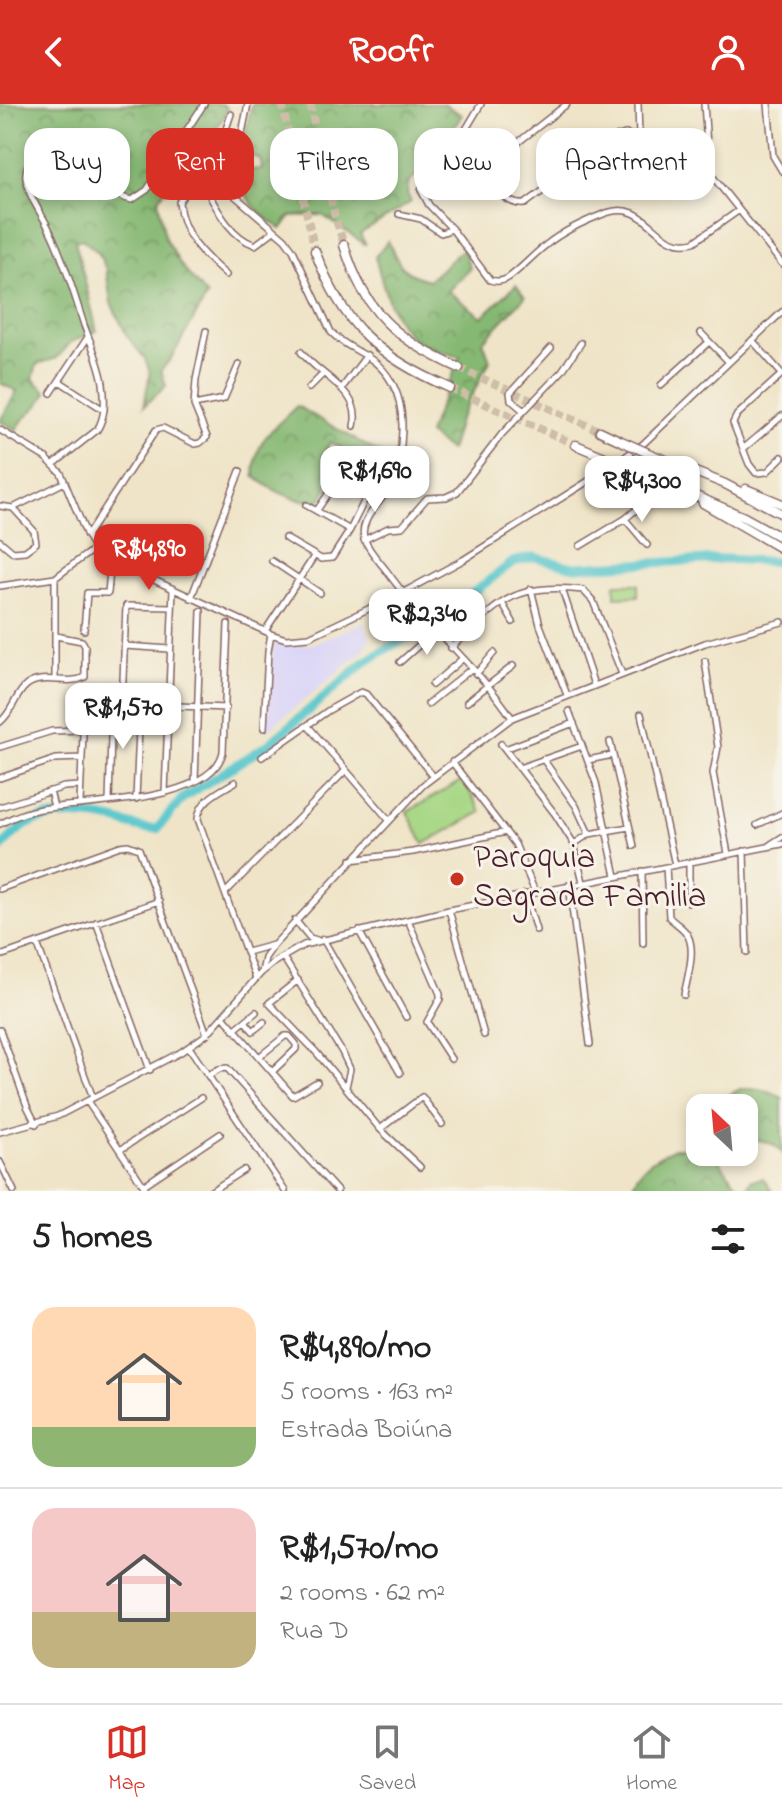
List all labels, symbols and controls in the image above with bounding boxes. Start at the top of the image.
text: Roofr [349,26,433,79]
icon: back [32,30,76,74]
icon: person [706,30,750,74]
chip: Buy [24,128,130,200]
chip: Rent [146,128,254,200]
chip: Filters [270,128,398,200]
chip: New [414,128,520,200]
chip: Apartment [536,128,715,200]
pin: R$1,690 [301,446,449,514]
text: R$1,690 [338,453,412,491]
pin: R$4,300 [568,456,716,524]
text: R$4,300 [603,463,681,501]
pin: R$4,890 [75,524,223,592]
text: R$4,890 [112,531,186,569]
pin: R$2,340 [353,589,501,657]
text: R$2,340 [387,596,467,634]
pin: R$1,570 [49,683,197,751]
text: R$1,570 [83,690,163,728]
place label: Paroquia Sagrada Familia [473,834,706,923]
marker: Paroquia Sagrada Familia [448,870,466,888]
north arrow [686,1094,758,1166]
map controls [686,1094,758,1166]
text: 5 homes [32,1214,153,1264]
icon: filters [706,1217,750,1261]
text: R$4,890/mo [280,1324,432,1374]
icon: home [96,1339,192,1435]
text: 5 rooms · 163 m² [280,1374,453,1412]
text: Estrada Boiúna [280,1412,452,1450]
text: R$1,570/mo [280,1525,439,1575]
icon: home [96,1540,192,1636]
text: 2 rooms · 62 m² [280,1575,445,1613]
text: Rua D [280,1613,349,1651]
tab: Map [105,1720,149,1800]
tab: Saved [359,1720,416,1800]
tab: Home [626,1720,677,1800]

